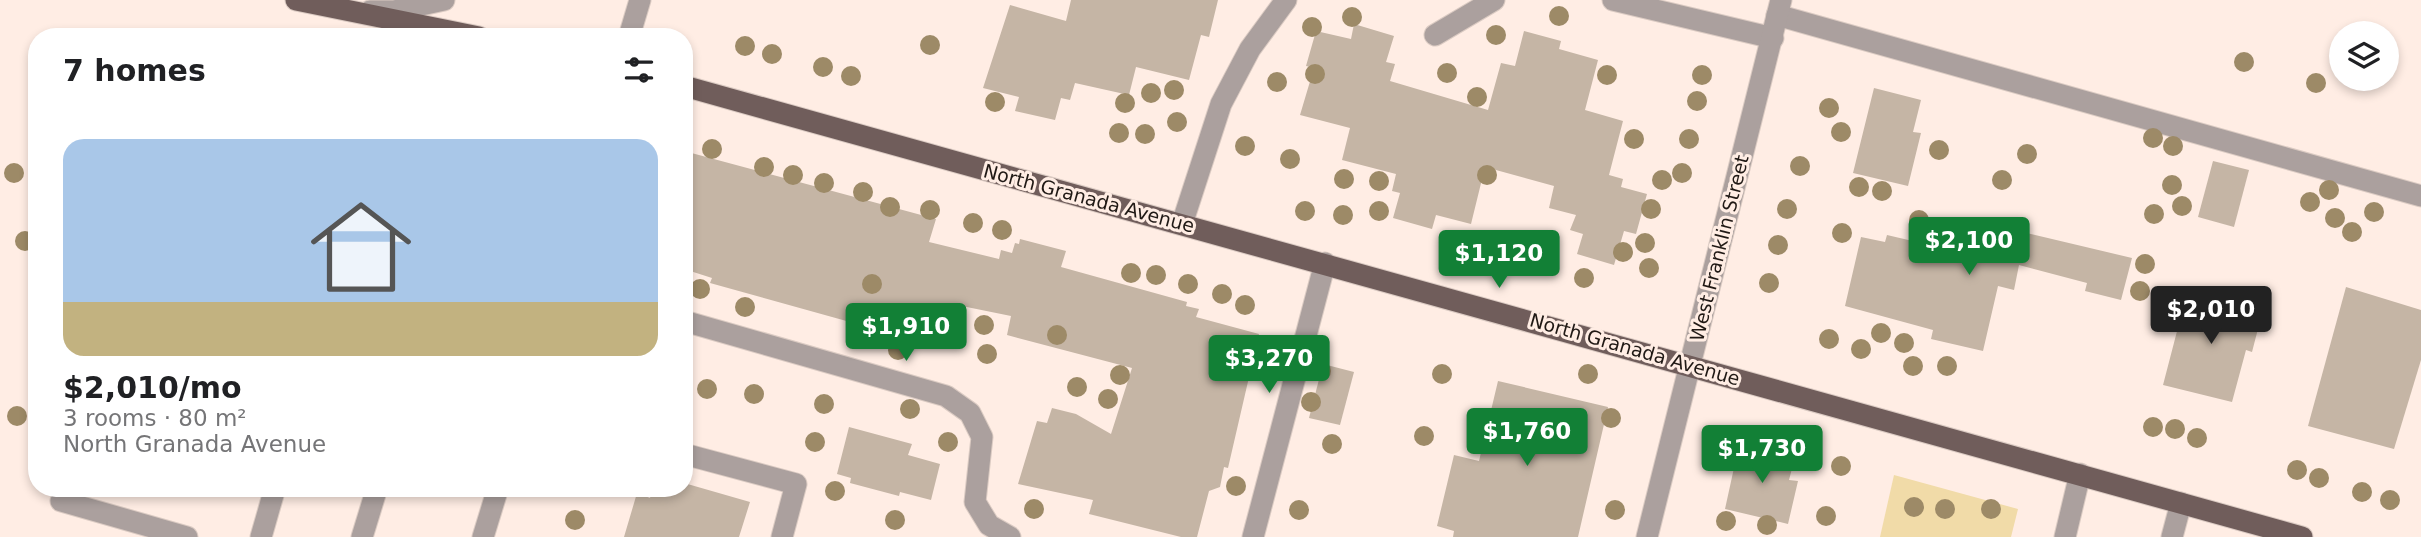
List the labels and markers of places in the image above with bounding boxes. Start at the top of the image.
pin: $2,100 [1912,218,2026,277]
pin: $1,120 [1442,230,1556,290]
pin: $2,010 [2154,286,2268,346]
pin: $1,910 [849,304,963,363]
pin: $3,270 [1212,336,1326,395]
pin: $1,760 [1470,408,1584,468]
pin: $1,730 [1705,426,1819,485]

